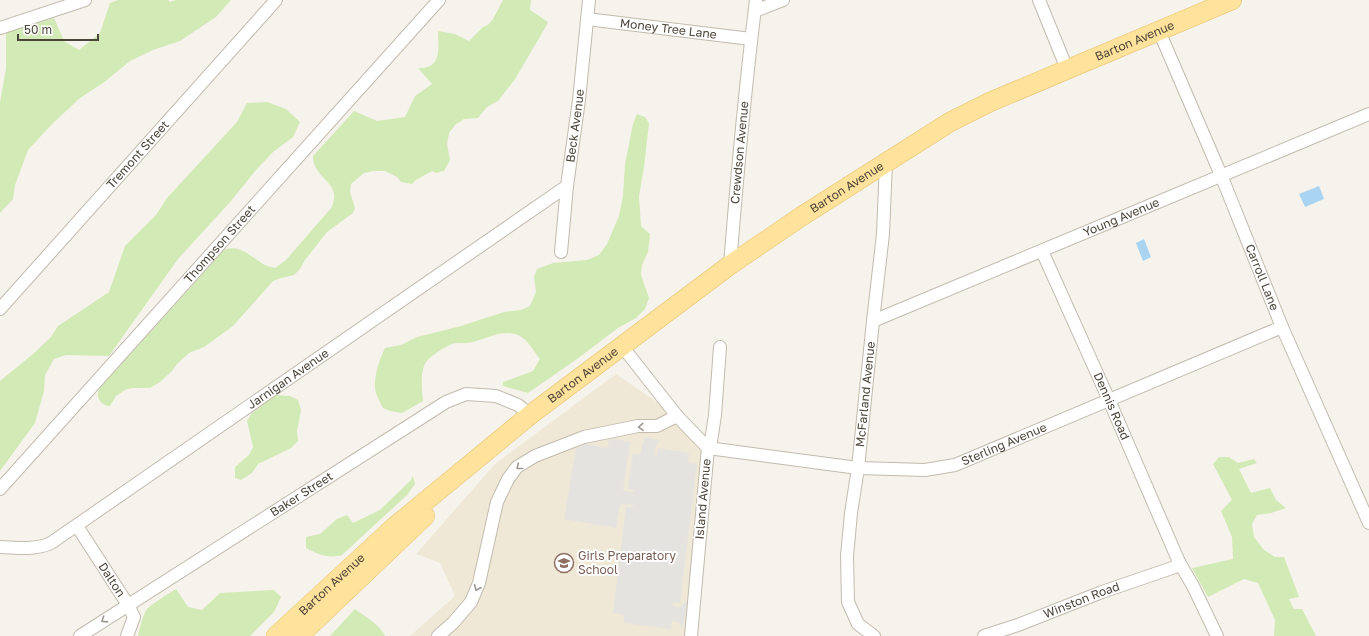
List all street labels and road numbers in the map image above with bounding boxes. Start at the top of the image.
street label: Money Tree Lane [619,15,718,42]
street label: Barton Avenue [1093,17,1176,64]
street label: Beck Avenue [562,88,587,163]
street label: Crewdson Avenue [727,100,752,204]
street label: Tremont Street [103,117,172,192]
street label: Barton Avenue [807,158,886,216]
street label: Young Avenue [1081,194,1161,240]
street label: Thompson Street [181,202,258,286]
street label: Carroll Lane [1242,242,1283,313]
street label: McFarland Avenue [852,341,878,448]
street label: Barton Avenue [544,343,621,406]
street label: Jarnigan Avenue [244,345,331,412]
street label: Dennis Road [1091,370,1133,442]
street label: Sterling Avenue [959,419,1049,468]
street label: Island Avenue [692,458,714,540]
street label: Baker Street [267,468,336,520]
street label: Barton Avenue [295,550,368,618]
street label: Dalton [95,559,129,600]
street label: Winston Road [1041,579,1121,621]

